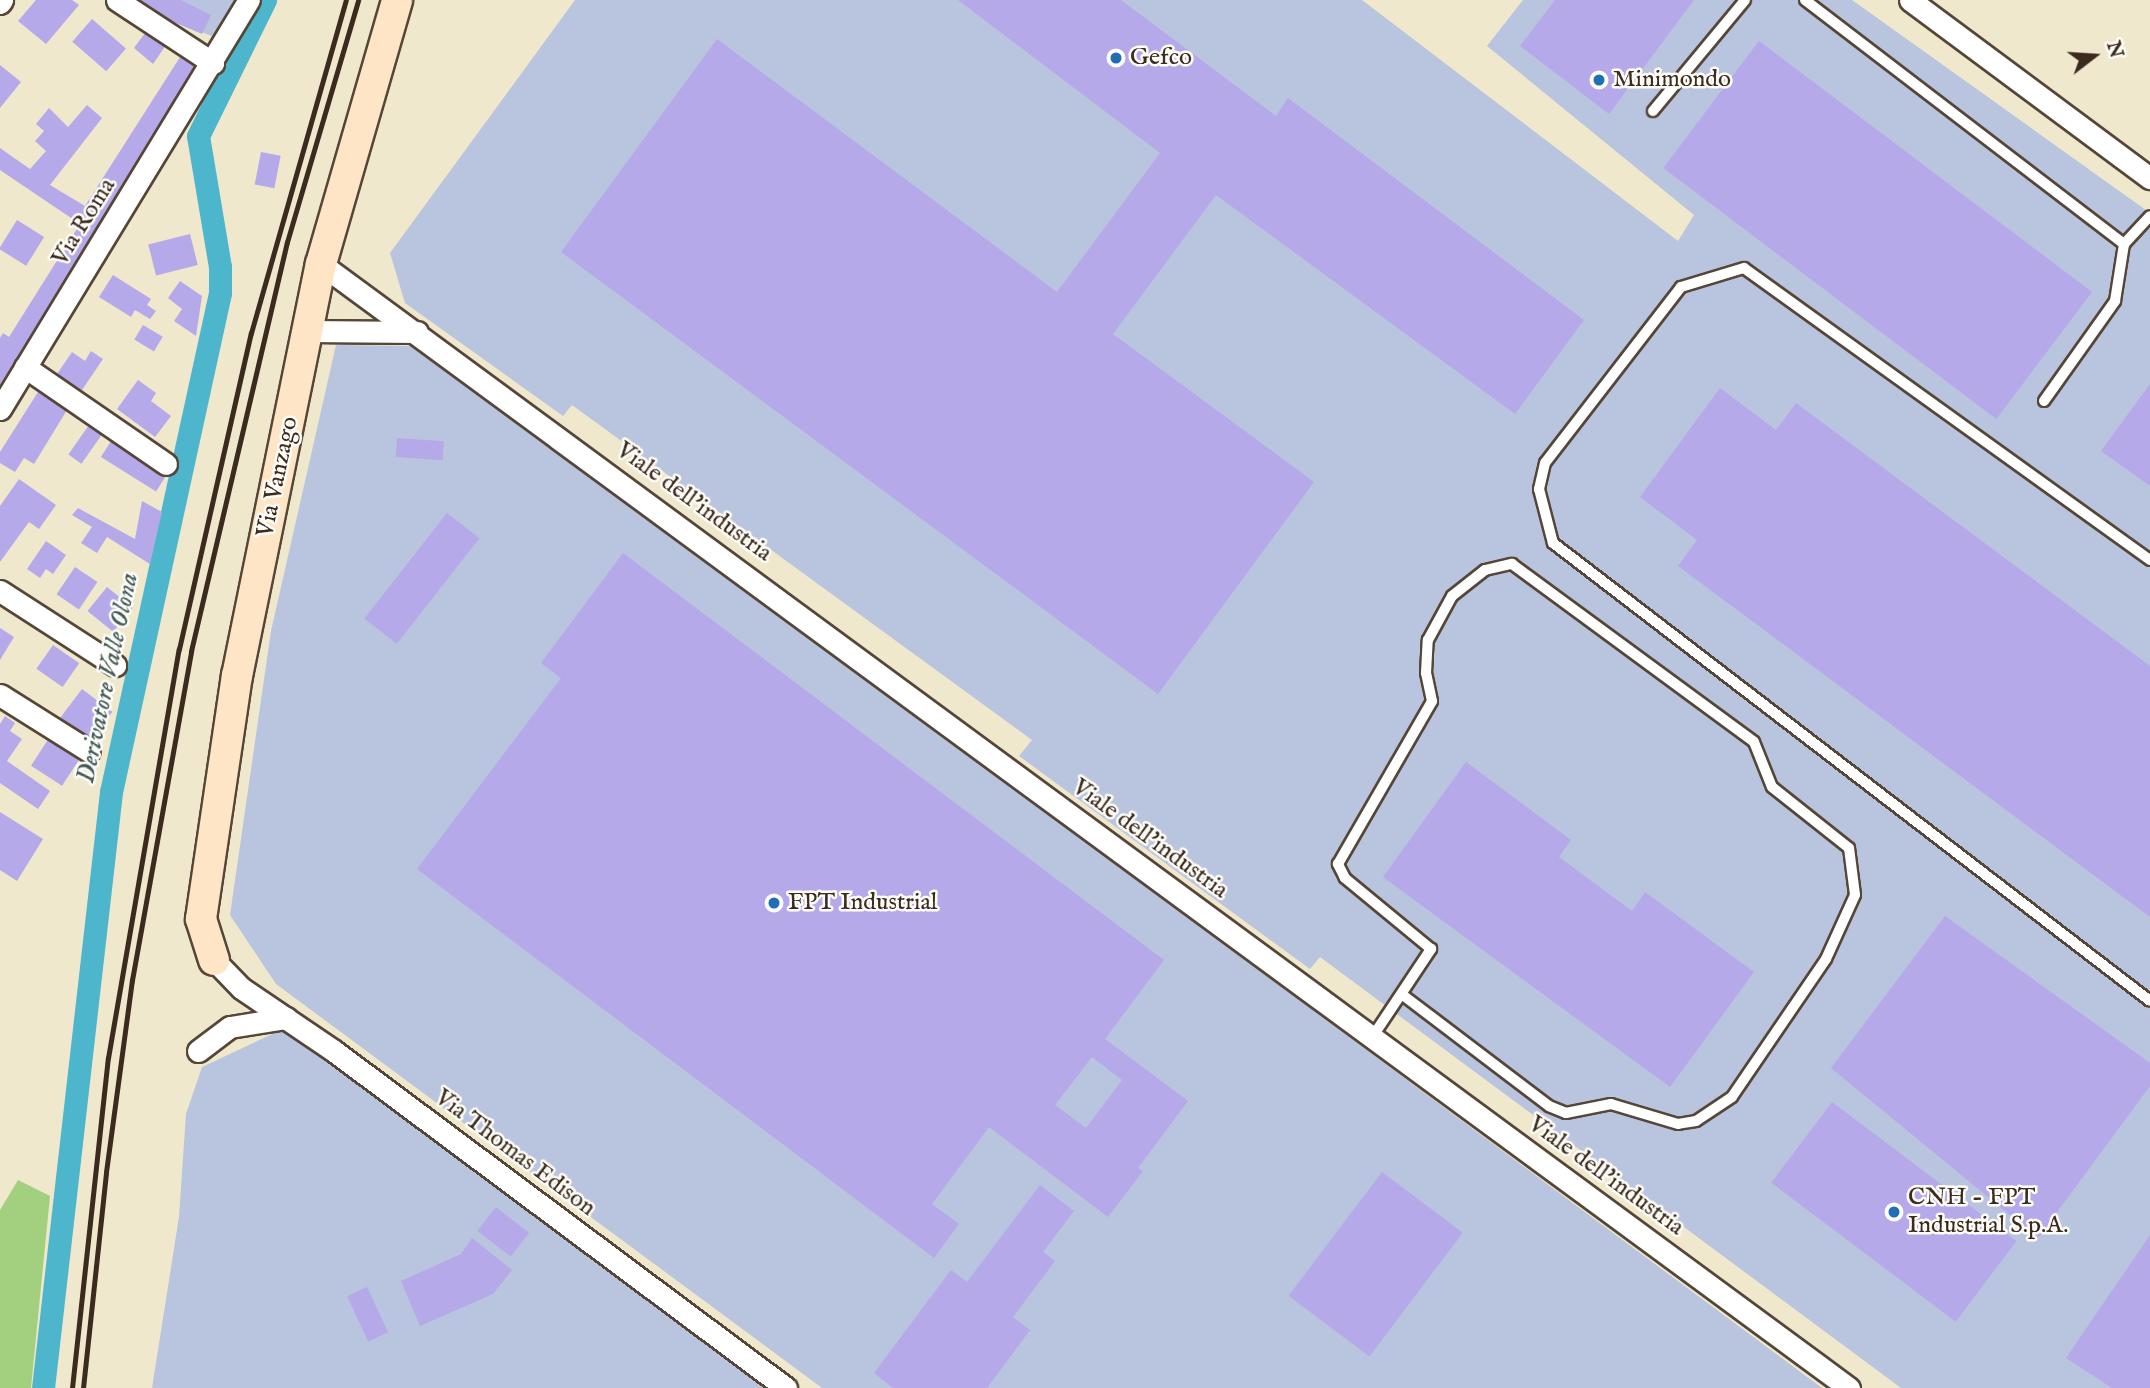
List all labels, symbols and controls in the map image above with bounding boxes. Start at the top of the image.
north arrow [2059,21,2129,91]
text: N [2100,38,2128,61]
place label: Gefco [1130,44,1192,72]
marker: Gefco [1108,50,1124,66]
place label: Minimondo [1613,66,1731,94]
marker: Minimondo [1591,72,1607,88]
street label: Via Roma [46,173,122,271]
street label: Via Vanzago [251,414,305,540]
street label: Viale dell'industria [611,436,777,568]
water label: Derivatore Valle Olona [70,570,146,786]
street label: Viale dell'industria [1067,773,1233,905]
place label: FPT Industrial [788,889,937,917]
marker: FPT Industrial [766,895,782,911]
street label: Via Thomas Edison [429,1083,601,1223]
street label: Viale dell'industria [1523,1110,1689,1242]
place label: CNH - FPT Industrial S.p.A. [1908,1184,2068,1240]
marker: CNH - FPT Industrial S.p.A. [1886,1204,1902,1220]

